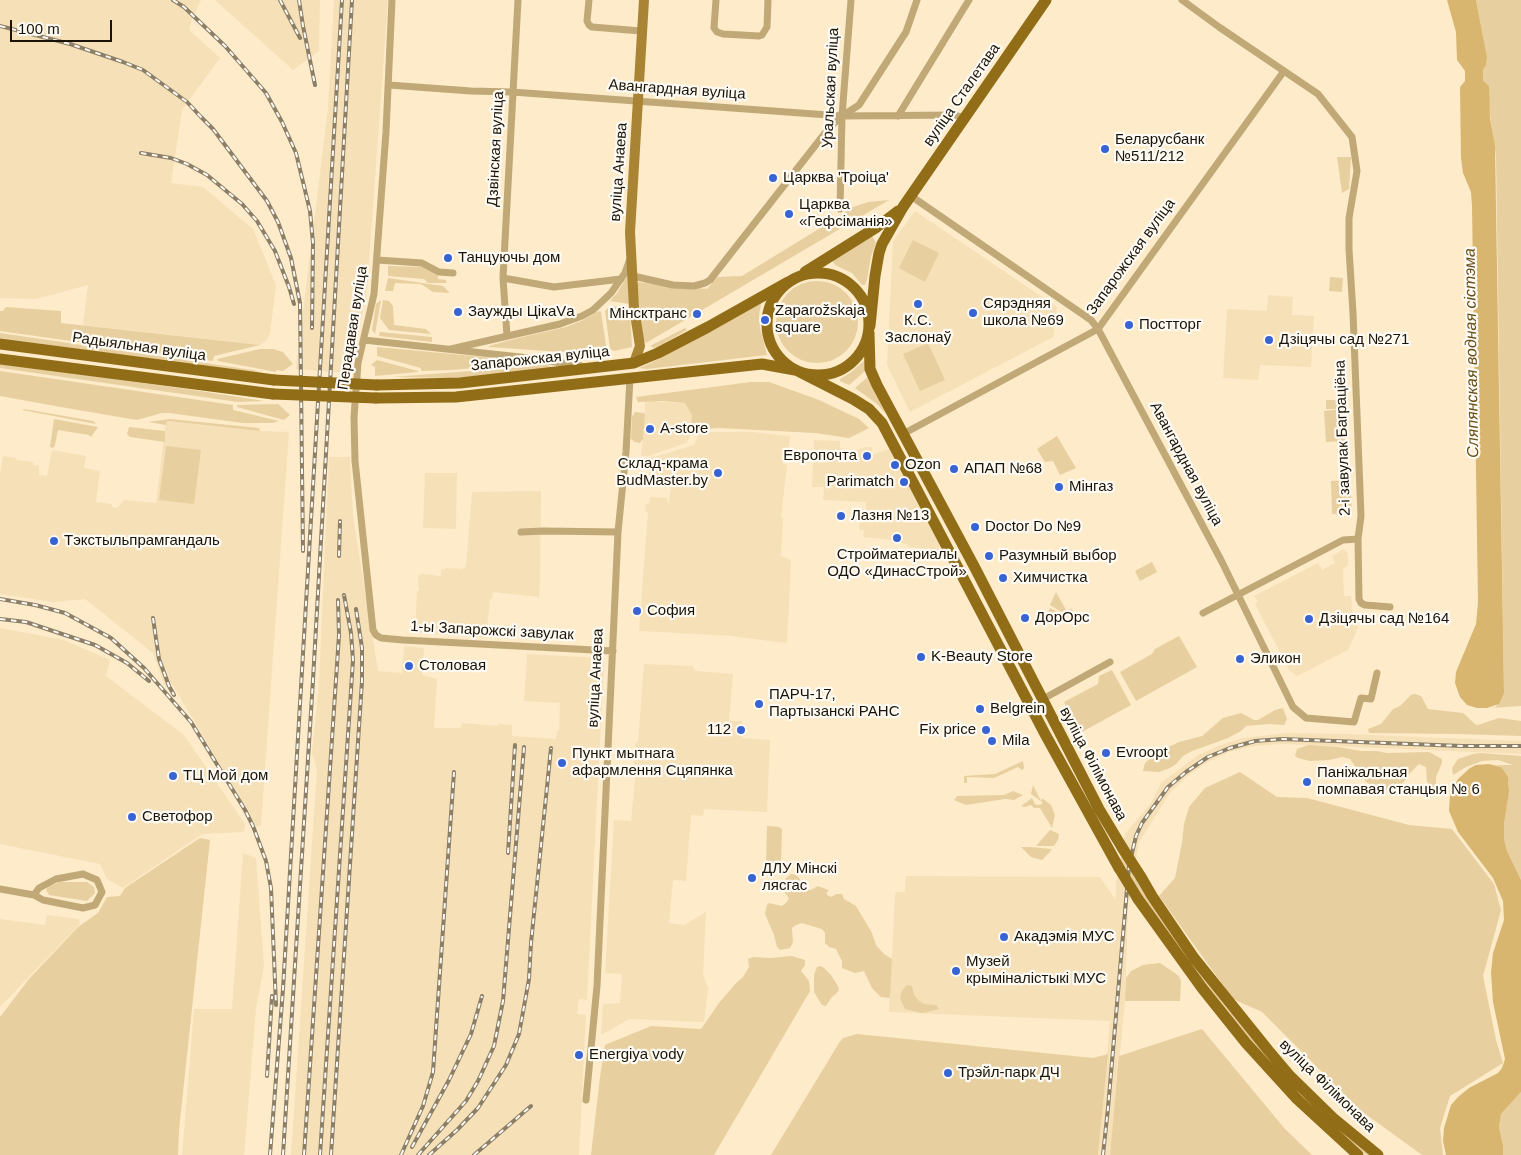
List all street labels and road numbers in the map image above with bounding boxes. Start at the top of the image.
street label: Уральская вуліца [819,27,843,149]
street label: вуліца Сталетава [920,40,1004,150]
street label: Авангардная вуліца [608,76,746,104]
street label: Дзвінская вуліца [484,91,508,207]
street label: вуліца Анаева [607,122,631,222]
street label: Запарожская вуліца [1083,195,1179,319]
street label: Перадавая вуліца [334,265,372,391]
street label: Радыяльная вуліца [71,329,207,365]
street label: Запарожская вуліца [470,343,610,375]
street label: 2-і завулак Баграціёна [1331,360,1355,516]
street label: Авангардная вуліца [1146,399,1226,529]
street label: 1-ы Запарожскі завулак [410,618,574,644]
street label: вуліца Анаева [584,628,608,728]
street label: вуліца Філімонава [1055,704,1131,824]
street label: вуліца Філімонава [1275,1036,1379,1136]

